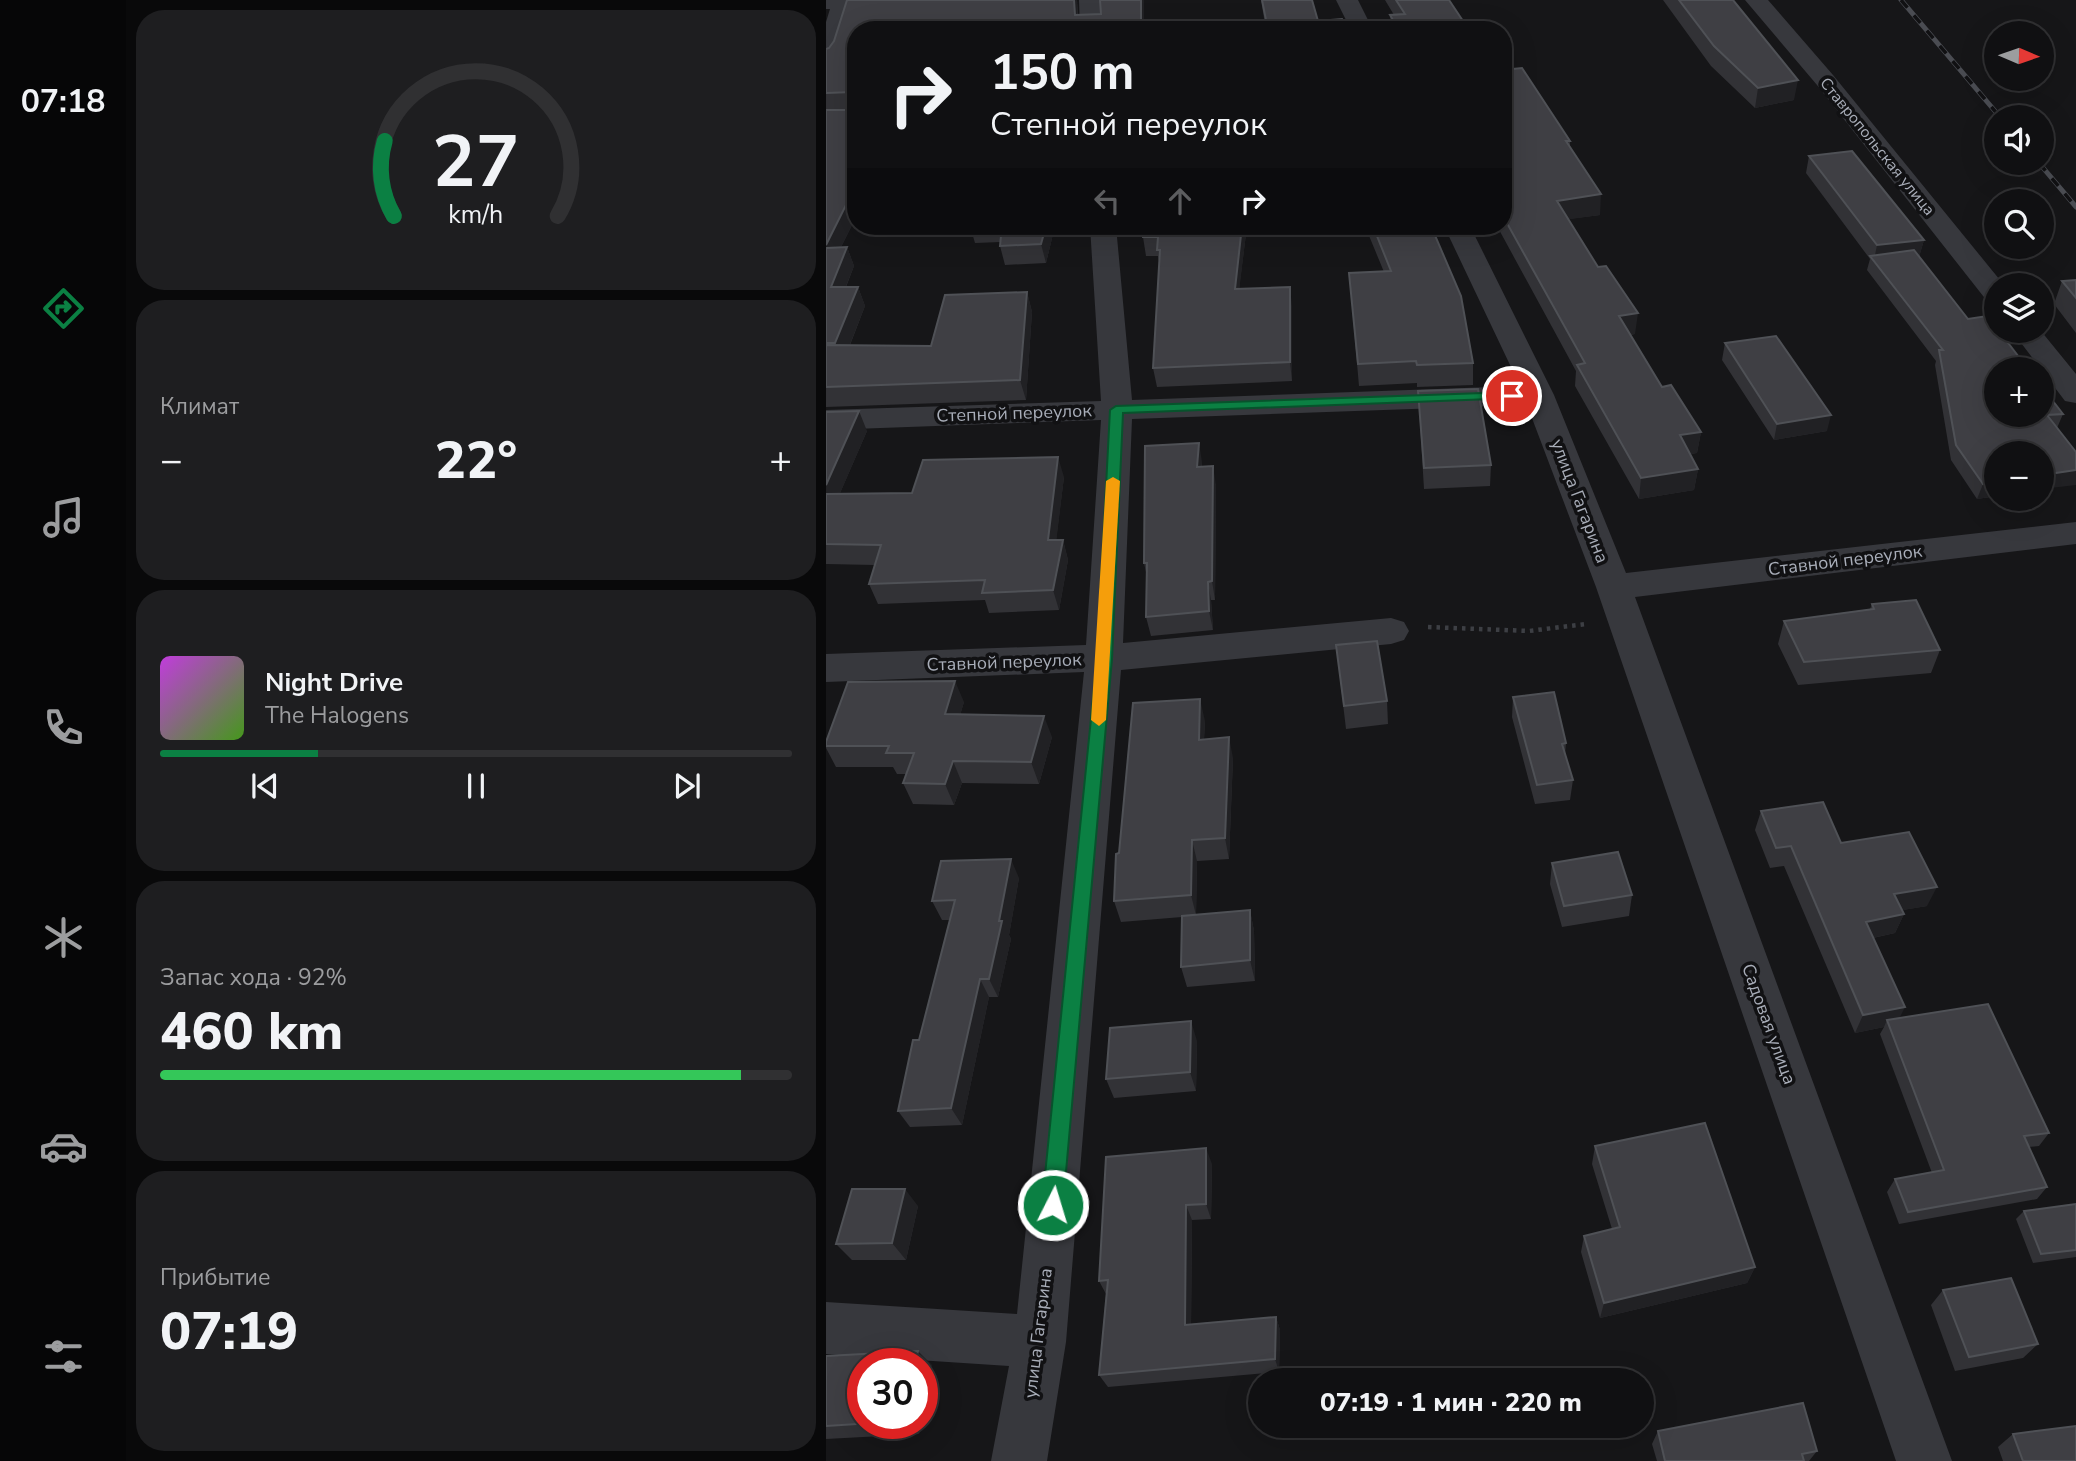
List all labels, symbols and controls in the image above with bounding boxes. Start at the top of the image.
north arrow [1984,21,2054,91]
map controls [1984,21,2054,511]
text: 150 m [990,39,1134,106]
icon: right [875,49,966,140]
street label: Ставропольская улица [1815,73,1940,220]
text: 07:18 [21,80,105,123]
text: Степной переулок [990,103,1267,146]
button: sound [1984,105,2054,175]
text: 27 [432,112,520,212]
icon: left [1088,182,1126,220]
icon: ahead [1161,182,1199,220]
icon: right [1234,182,1272,220]
button: search [1984,189,2054,259]
text: km/h [448,198,504,232]
button: layers [1984,273,2054,343]
icon: directions [39,284,88,333]
button: + [1984,357,2054,427]
pin [1482,366,1542,426]
icon: arrive [1493,377,1531,415]
text: Климат [160,391,239,422]
street label: Степной переулок [936,398,1093,428]
text: 22° [435,425,517,496]
text: − [160,435,183,486]
text: + [769,435,792,486]
street label: улица Гагарина [1545,436,1615,566]
button: − [1984,441,2054,511]
icon: music [39,493,88,542]
street label: Ставной переулок [1767,539,1924,581]
street label: Ставной переулок [926,647,1082,677]
text: Night Drive [265,665,403,700]
text: The Halogens [265,700,409,731]
icon: phone [39,703,88,752]
icon: previous [246,767,284,805]
icon: pause [457,767,495,805]
icon: next [668,767,706,805]
icon: climate [39,913,88,962]
street label: Садовая улица [1736,960,1802,1088]
text: Запас хода · 92% [160,962,347,993]
text: 460 km [160,996,343,1067]
icon: car [39,1122,88,1171]
position arrow [1016,1168,1090,1242]
text: Прибытие [160,1262,270,1293]
street label: улица Гагарина [1018,1267,1058,1399]
text: 07:19 [160,1296,298,1367]
icon: filters [39,1332,88,1381]
speed limit sign: 30 [847,1348,938,1439]
text: 07:19 · 1 мин · 220 m [1320,1385,1582,1420]

